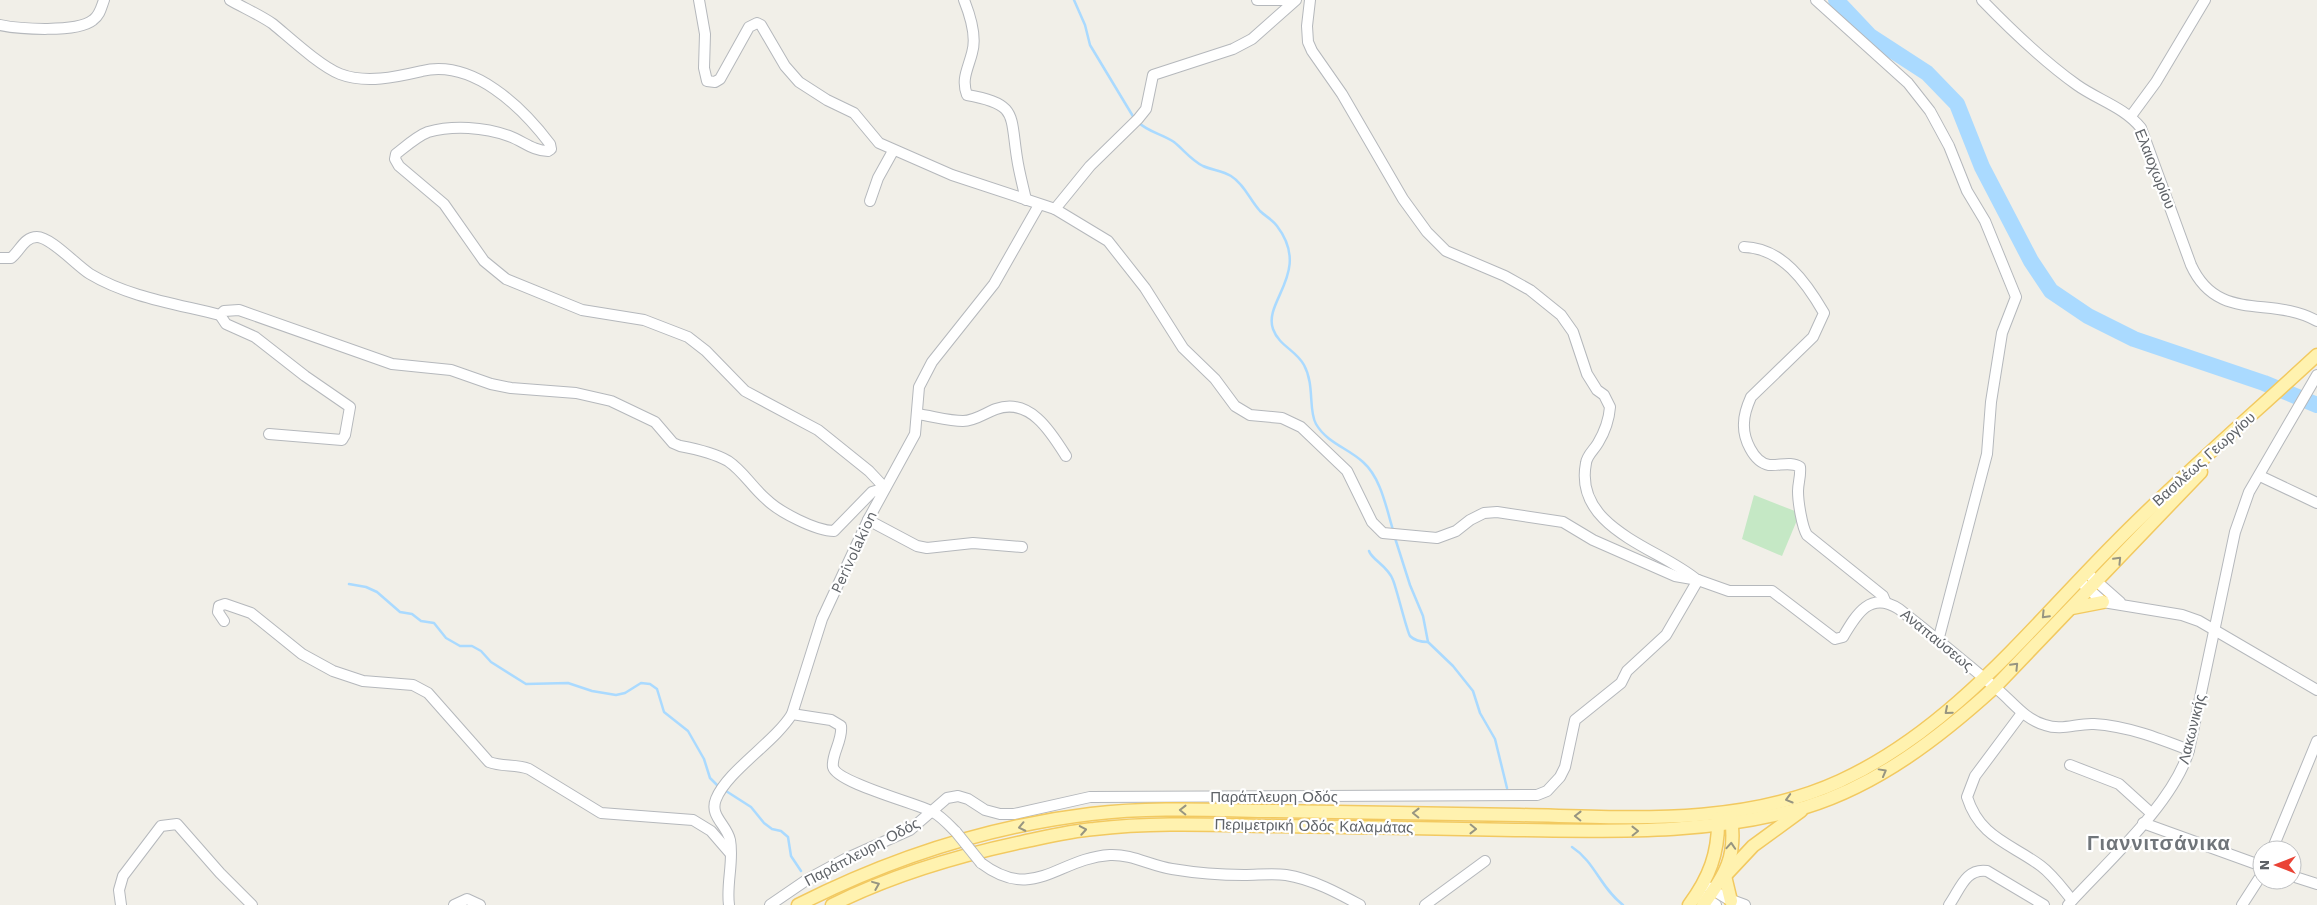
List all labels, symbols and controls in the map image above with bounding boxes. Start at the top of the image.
street label: Ελαιοχωρίου [2131,126,2179,212]
street label: Βασιλέως Γεωργίου [2149,408,2259,510]
street label: Perivolakion [827,508,881,596]
one-way arrow [2112,556,2121,565]
street label: Αναπαύσεως [1897,605,1977,675]
one-way arrow [2042,609,2051,618]
one-way arrow [2009,662,2018,671]
street label: Λακωνικής [2175,692,2209,766]
one-way arrow [1945,705,1954,714]
one-way arrow [1877,768,1886,778]
street label: Παράπλευρη Οδός [1210,788,1338,806]
one-way arrow [1786,794,1794,804]
one-way arrow [1179,804,1187,815]
one-way arrow [1411,808,1419,819]
one-way arrow [1574,811,1582,821]
street label: Παράπλευρη Οδός [801,814,923,890]
street label: Περιμετρική Οδός Καλαμάτας [1214,815,1414,837]
one-way arrow [1018,821,1027,832]
one-way arrow [1470,824,1477,834]
one-way arrow [1079,826,1088,836]
one-way arrow [1631,826,1639,836]
district label: Γιαννιτσάνικα [2087,831,2231,855]
north arrow [2252,840,2302,890]
one-way arrow [1725,841,1736,849]
text: N [2256,860,2272,870]
one-way arrow [871,881,880,891]

